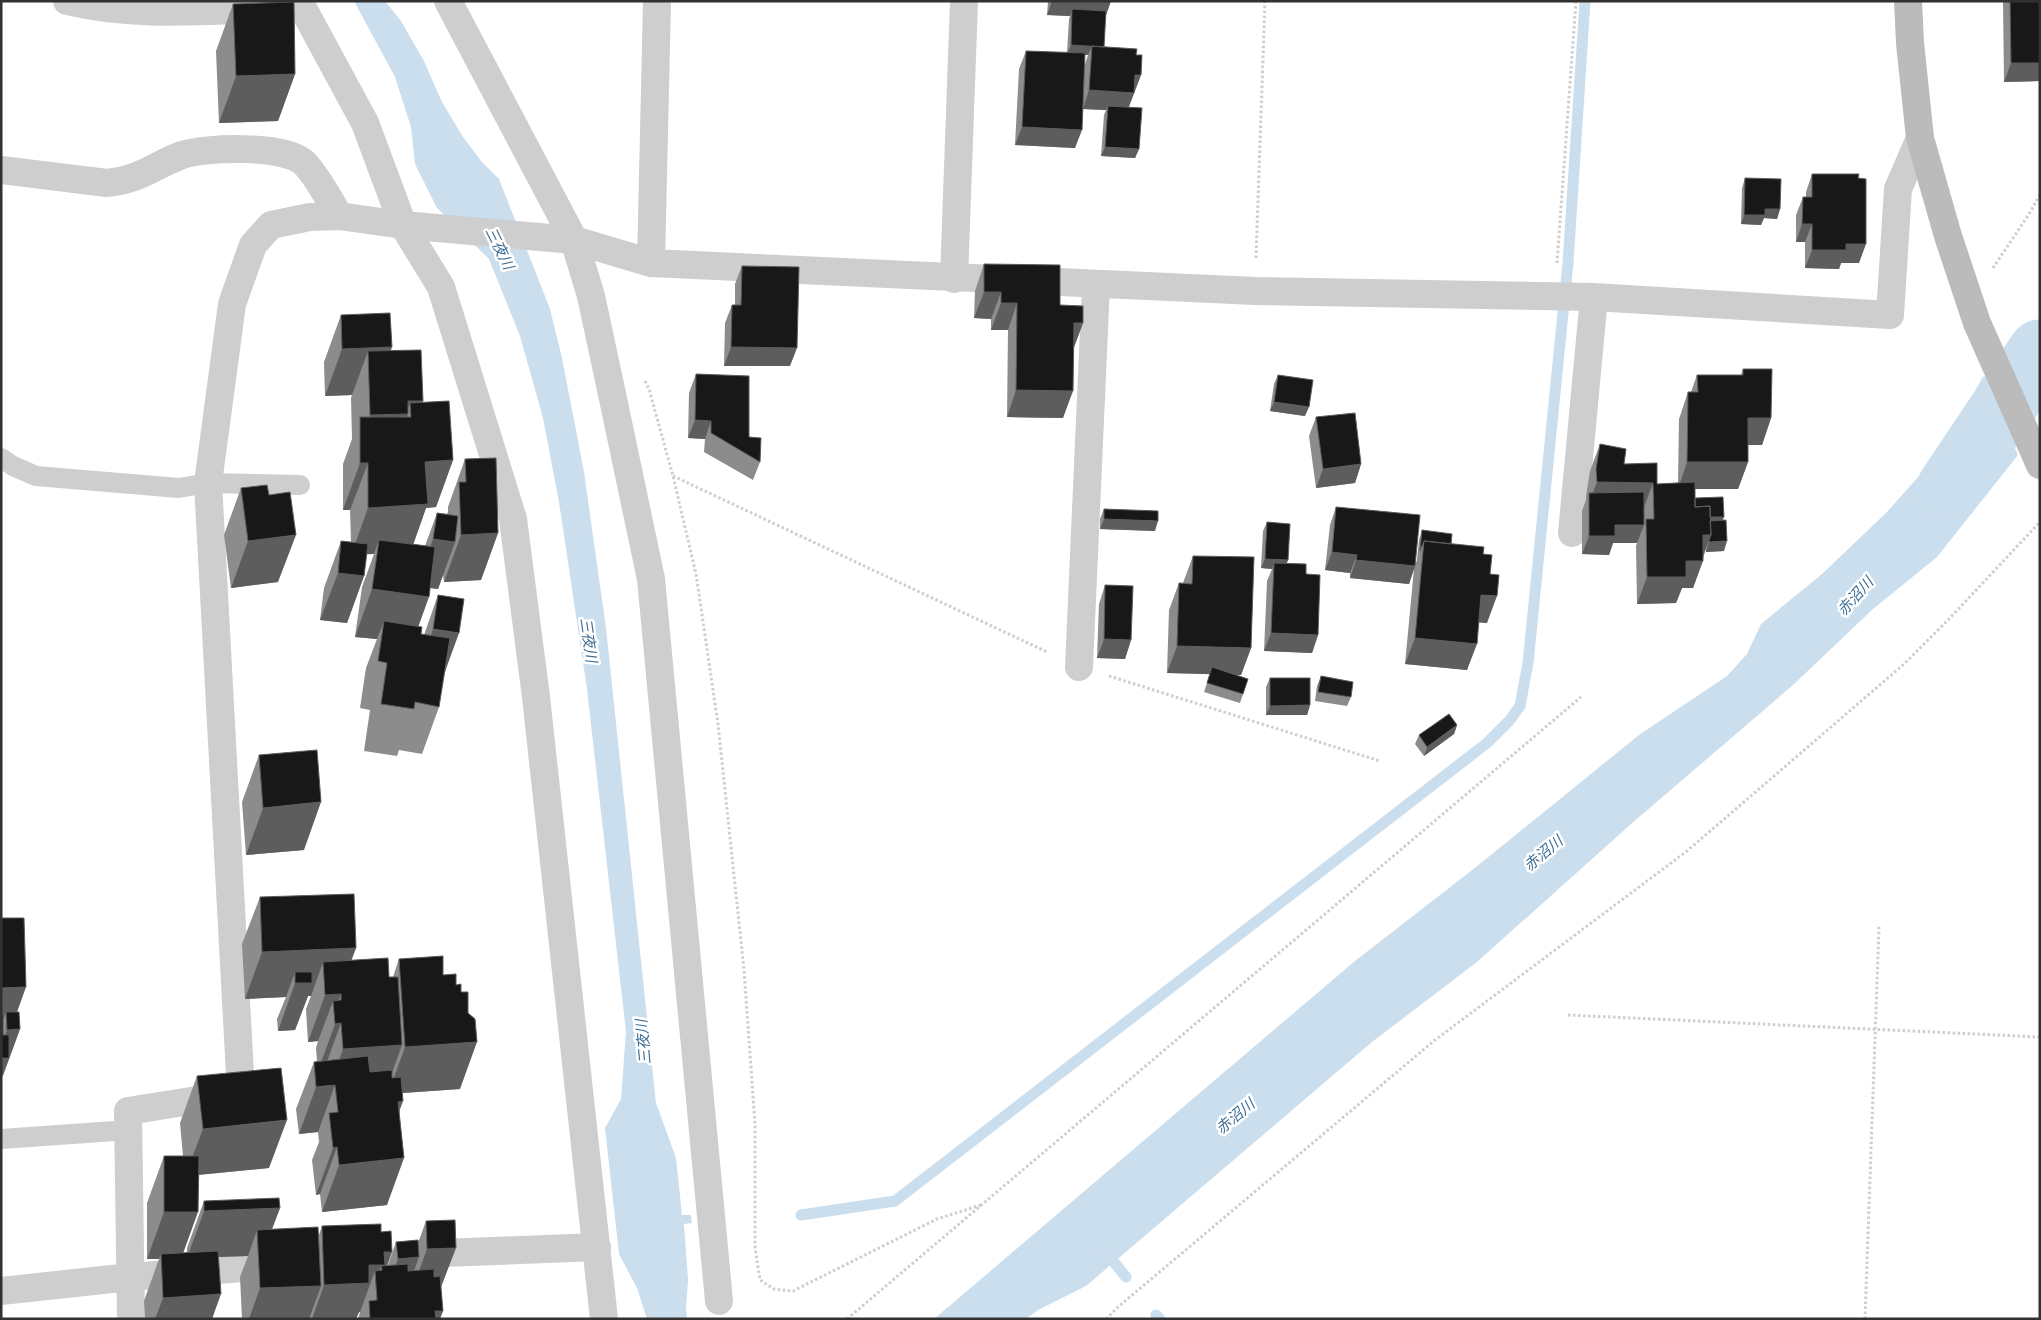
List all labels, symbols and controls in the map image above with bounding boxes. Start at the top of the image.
water label: 三夜川 [482,224,519,274]
water label: 赤沼川 [1833,571,1878,619]
water label: 三夜川 [576,616,602,666]
water label: 赤沼川 [1520,830,1568,875]
water label: 三夜川 [631,1017,654,1065]
water label: 赤沼川 [1212,1093,1260,1138]

